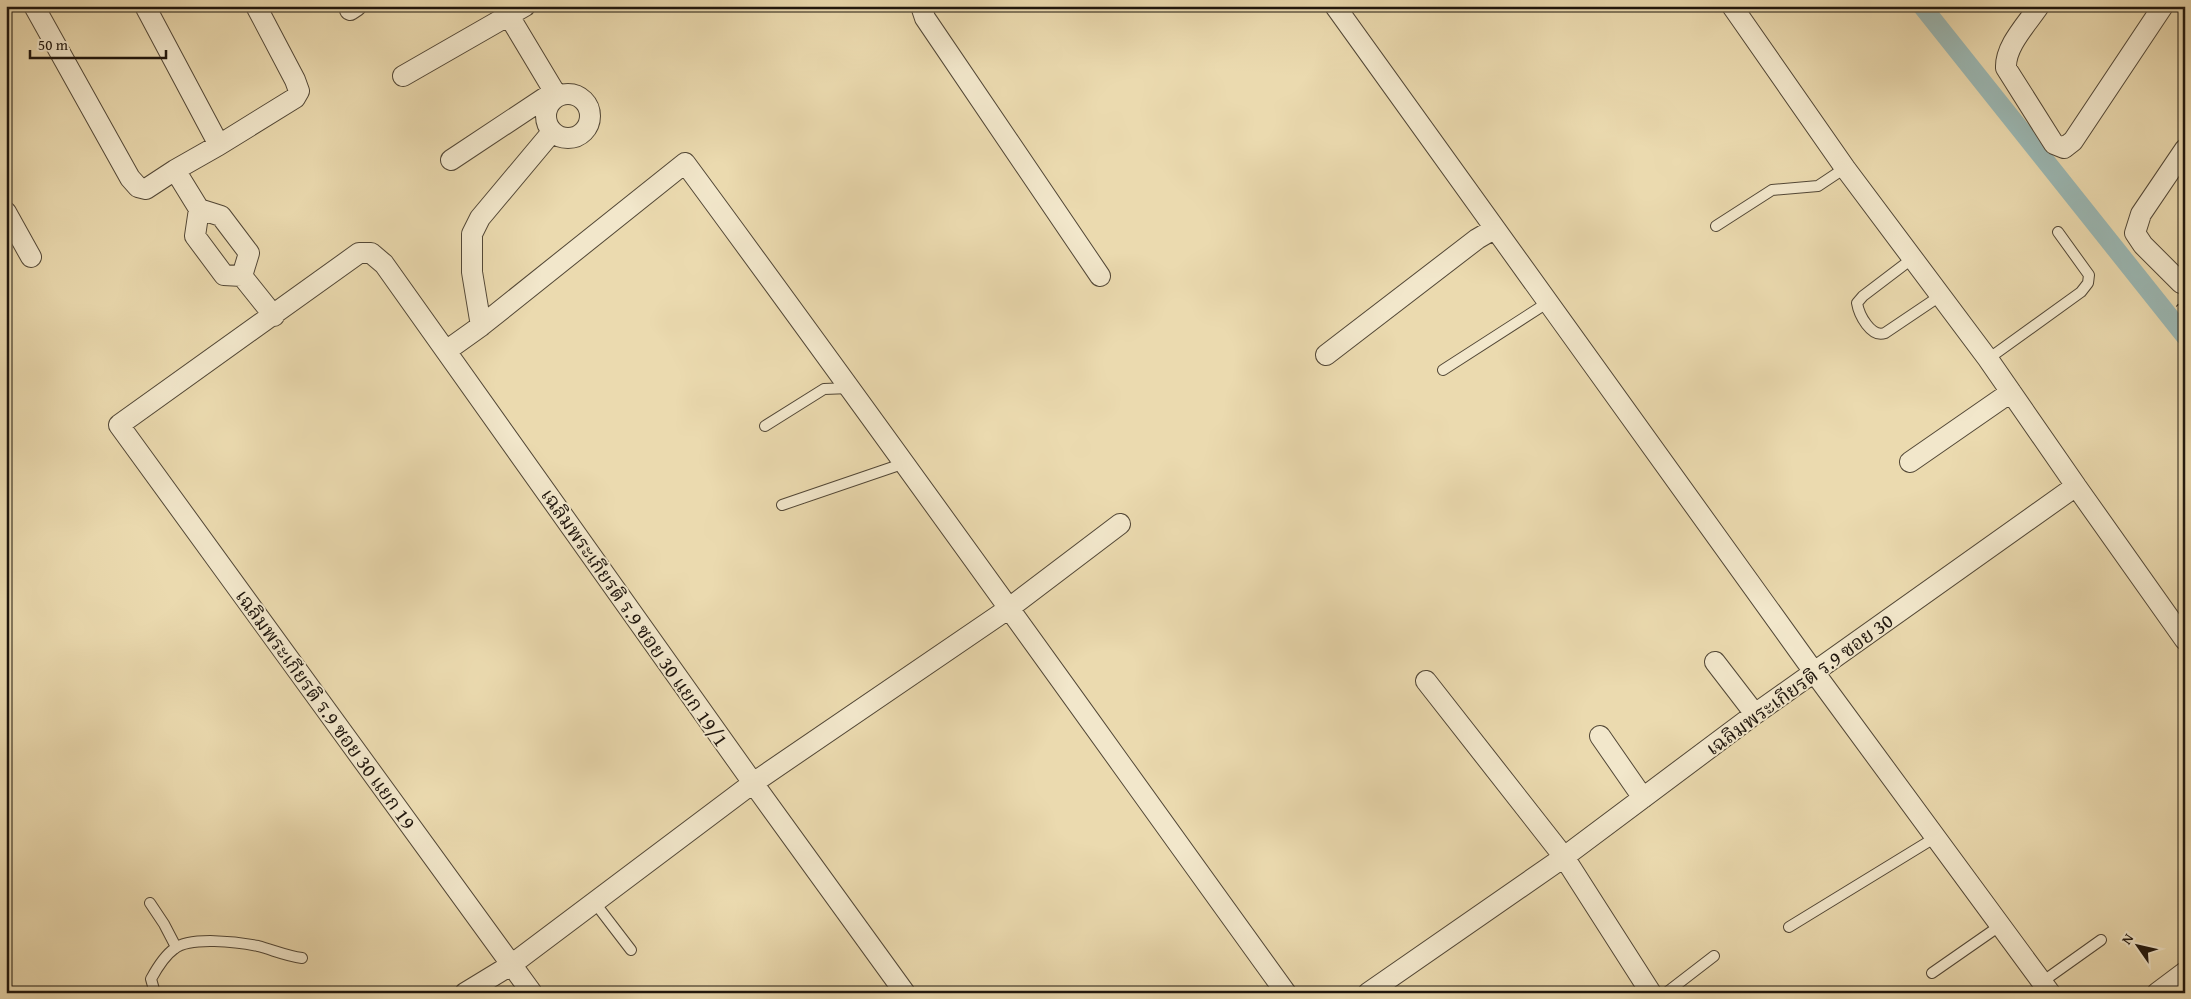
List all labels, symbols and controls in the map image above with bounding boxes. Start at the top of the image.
scale bar [30,28,166,60]
text: 50 m [38,34,69,55]
street label: เฉลิมพระเกียรติ ร.9 ซอย 30 แยก 19/1 [534,482,736,752]
street label: เฉลิมพระเกียรติ ร.9 ซอย 30 แยก 19 [229,583,423,835]
street label: เฉลิมพระเกียรติ ร.9 ซอย 30 [1699,606,1899,762]
north arrow [2114,922,2164,972]
text: N [2116,929,2138,948]

